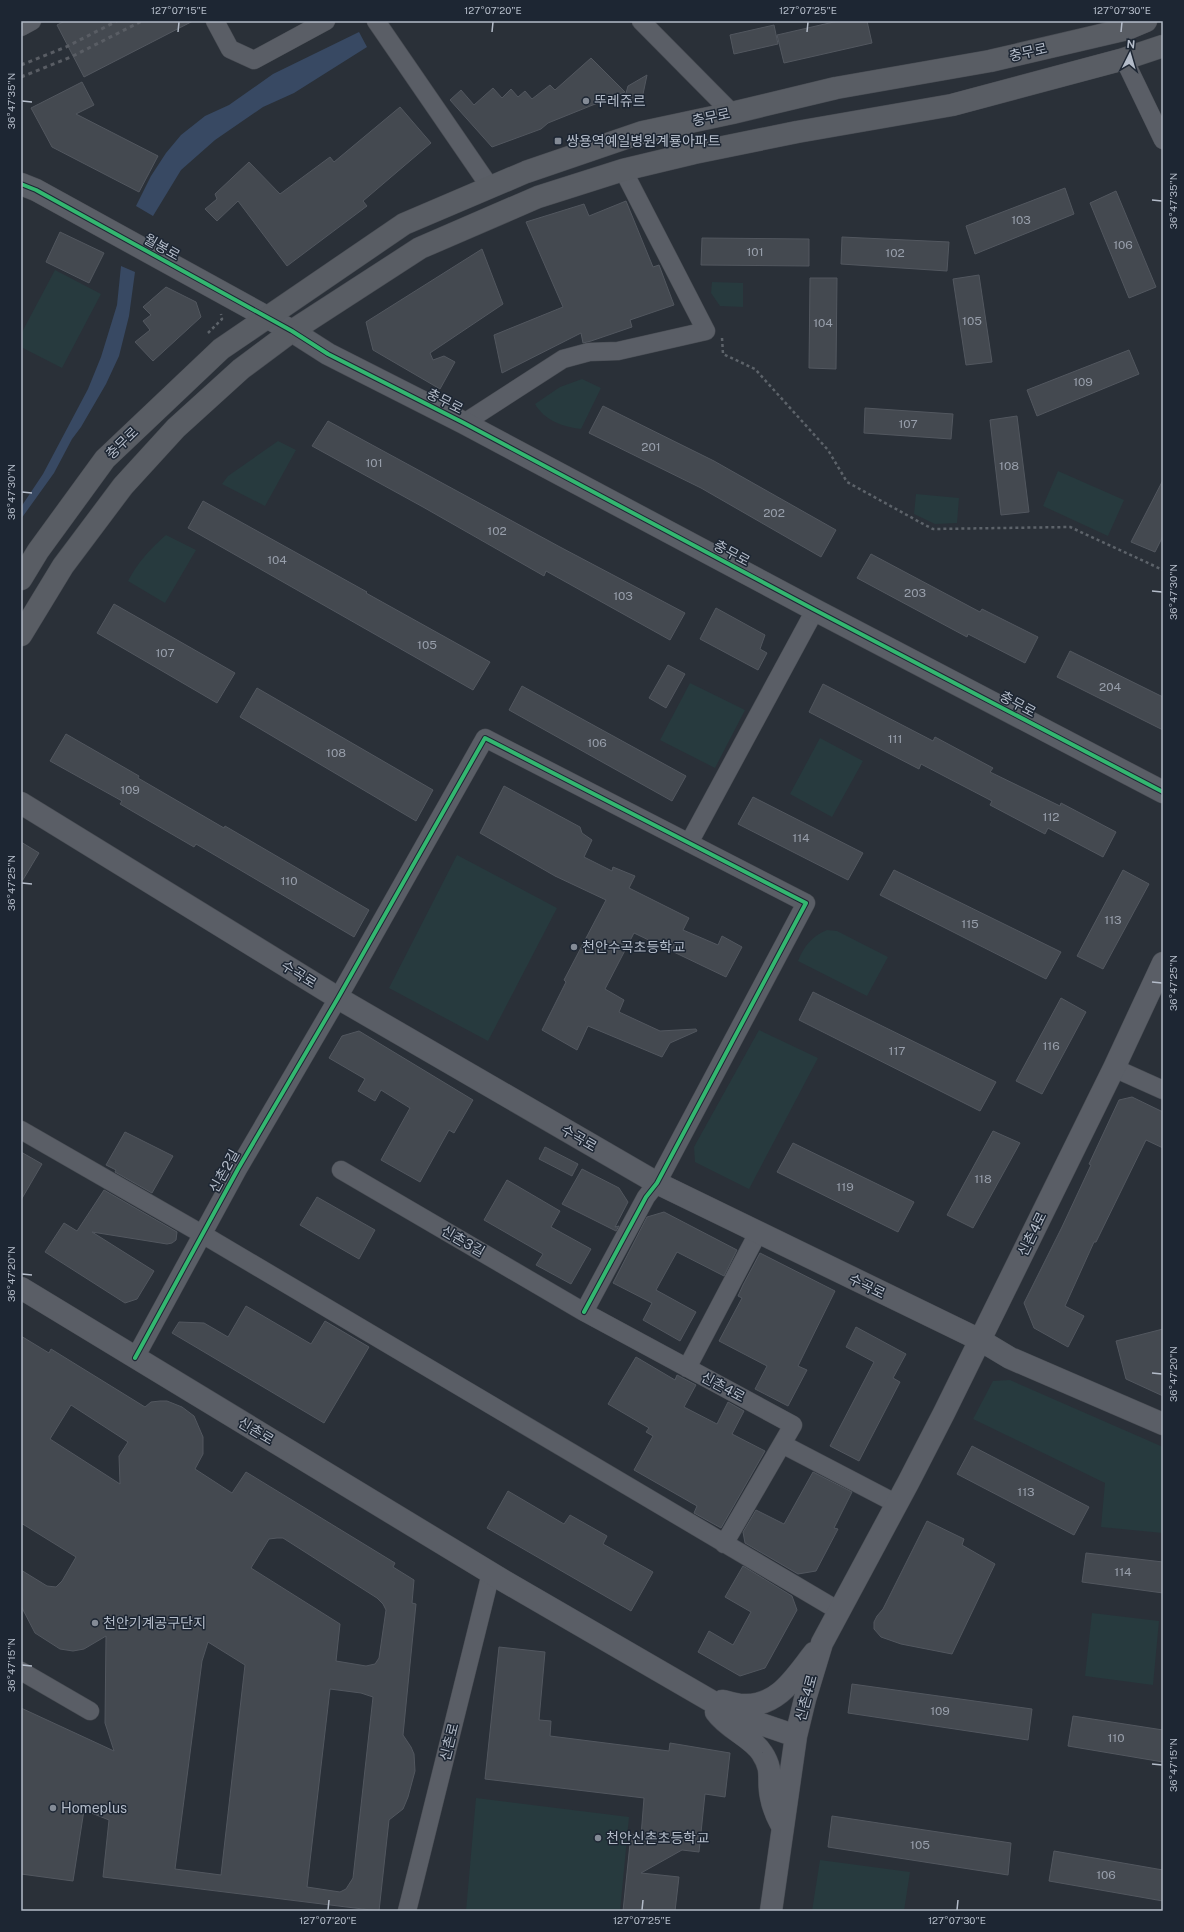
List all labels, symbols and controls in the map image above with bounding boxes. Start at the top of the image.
text: 127°07'15"E [151,4,207,16]
text: 127°07'20"E [464,4,522,16]
text: 127°07'25"E [779,4,837,16]
text: 127°07'30"E [1093,4,1151,16]
north arrow [1110,34,1150,74]
text: N [1126,38,1136,50]
street label: 충무로 [1007,40,1049,64]
text: 36°47'35"N [5,73,17,129]
place label: 뚜레쥬르 [594,93,646,109]
marker: 뚜레쥬르 [581,96,591,106]
street label: 충무로 [690,105,732,129]
place label: 쌍용역예일병원계룡아파트 [566,133,721,149]
marker: 쌍용역예일병원계룡아파트 [553,136,563,146]
text: 36°47'35"N [1167,173,1179,229]
house number: 103 [1011,213,1031,227]
street label: 월봉로 [141,231,183,263]
house number: 106 [1113,238,1133,252]
house number: 101 [746,245,764,259]
house number: 102 [885,246,905,260]
house number: 105 [962,314,982,328]
house number: 104 [813,316,833,330]
house number: 109 [1073,375,1093,389]
street label: 충무로 [424,385,466,417]
house number: 107 [898,417,918,431]
street label: 충무로 [103,424,142,462]
house number: 201 [641,440,661,454]
house number: 101 [365,456,383,470]
house number: 108 [999,459,1019,473]
text: 36°47'30"N [5,464,17,520]
house number: 202 [763,506,785,520]
house number: 102 [487,524,507,538]
street label: 충무로 [711,537,753,569]
house number: 104 [267,553,287,567]
text: 36°47'30"N [1167,564,1179,620]
house number: 203 [904,586,926,600]
house number: 103 [613,589,633,603]
house number: 105 [417,638,437,652]
house number: 107 [155,646,175,660]
house number: 204 [1099,680,1121,694]
street label: 충무로 [997,688,1039,720]
house number: 111 [888,732,902,746]
house number: 106 [587,736,607,750]
house number: 108 [326,746,346,760]
house number: 109 [120,783,140,797]
house number: 112 [1043,810,1059,824]
house number: 114 [792,831,810,845]
text: 36°47'25"N [5,855,17,911]
house number: 110 [280,874,298,888]
house number: 113 [1104,913,1122,927]
house number: 115 [961,917,979,931]
place label: 천안수곡초등학교 [582,939,685,955]
marker: 천안수곡초등학교 [569,942,579,952]
text: 36°47'25"N [1167,955,1179,1011]
street label: 수곡로 [278,957,320,991]
house number: 116 [1042,1039,1060,1053]
house number: 117 [889,1044,905,1058]
street label: 수곡로 [558,1121,600,1155]
street label: 신촌2길 [206,1147,242,1195]
house number: 118 [974,1172,992,1186]
house number: 119 [836,1180,854,1194]
street label: 신촌4로 [1014,1209,1050,1259]
street label: 신촌3길 [438,1222,488,1260]
text: 36°47'20"N [5,1246,17,1302]
street label: 수곡로 [846,1270,888,1302]
text: 36°47'20"N [1167,1346,1179,1402]
street label: 신촌4로 [698,1369,748,1405]
street label: 신촌로 [235,1414,277,1448]
house number: 113 [1017,1485,1035,1499]
house number: 114 [1114,1565,1132,1579]
place label: 천안기계공구단지 [103,1615,206,1631]
marker: 천안기계공구단지 [90,1618,100,1628]
text: 36°47'15"N [5,1638,17,1692]
street label: 신촌4로 [792,1673,820,1723]
house number: 109 [930,1704,950,1718]
street label: 신촌로 [437,1721,461,1763]
house number: 110 [1107,1731,1125,1745]
text: 36°47'15"N [1167,1738,1179,1792]
place label: Homeplus [61,1800,127,1816]
marker: Homeplus [48,1803,58,1813]
place label: 천안신촌초등학교 [606,1830,709,1846]
marker: 천안신촌초등학교 [593,1833,603,1843]
house number: 105 [910,1838,930,1852]
house number: 106 [1096,1868,1116,1882]
text: 127°07'20"E [299,1914,357,1926]
text: 127°07'25"E [613,1914,671,1926]
text: 127°07'30"E [928,1914,986,1926]

